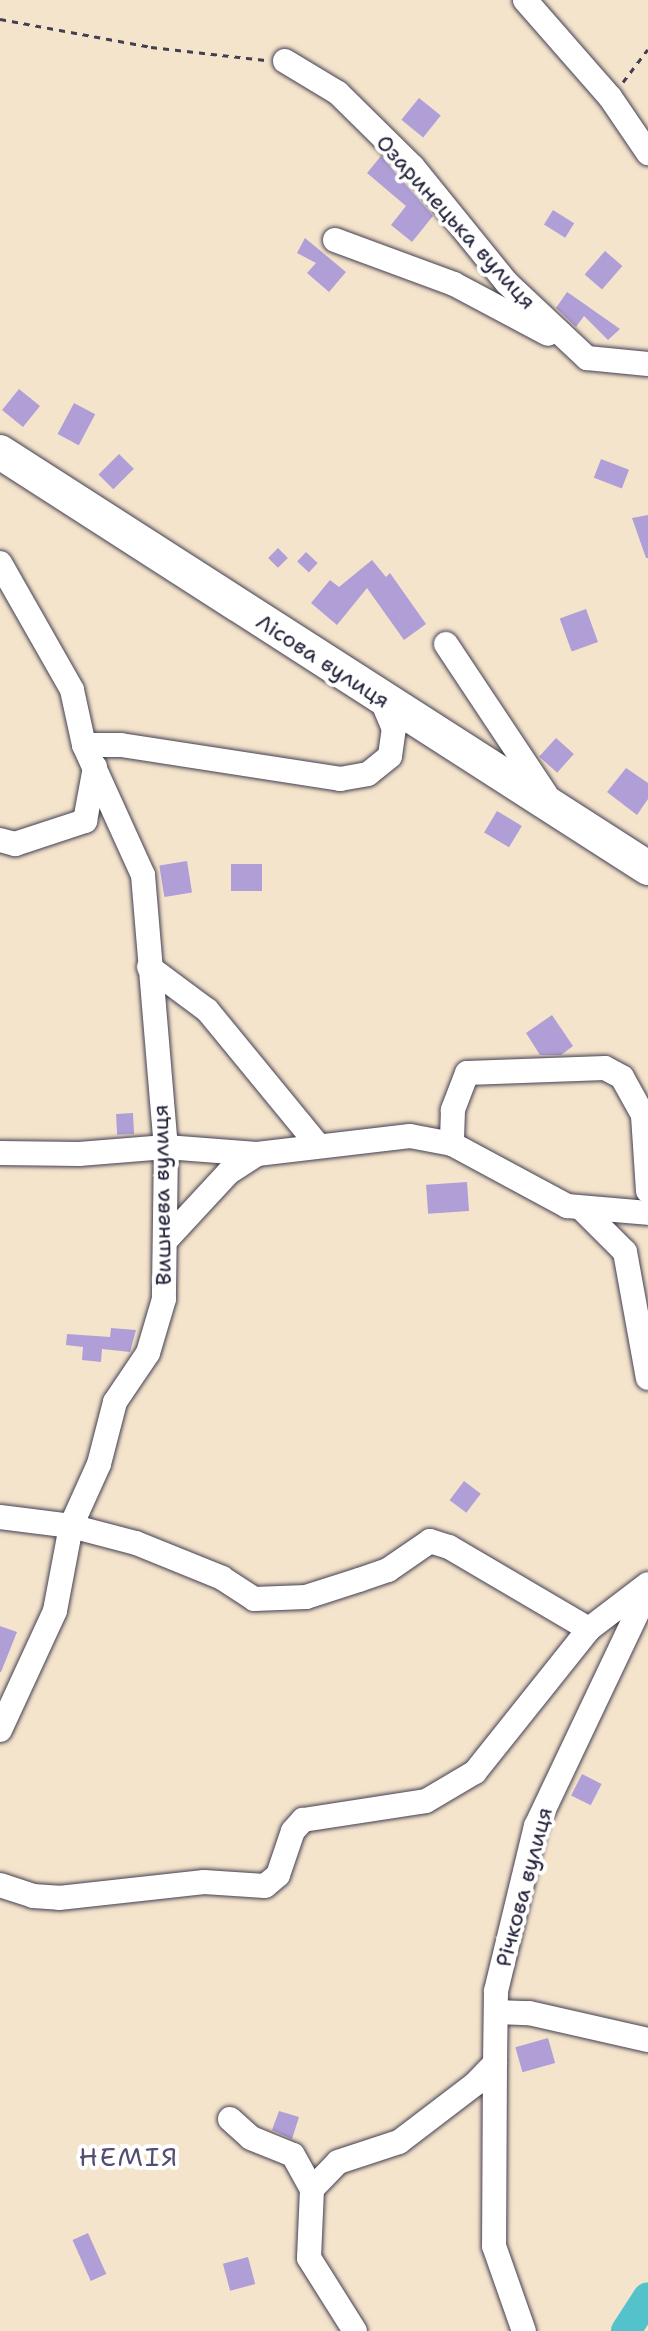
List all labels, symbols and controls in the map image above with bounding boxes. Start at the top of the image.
street label: Озаринецька вулиця [371,129,541,315]
street label: Лісова вулиця [251,608,395,714]
street label: Вишнева вулиця [147,1104,177,1286]
street label: Річкова вулиця [490,1804,558,1970]
district label: НЕМІЯ [79,2141,179,2173]

